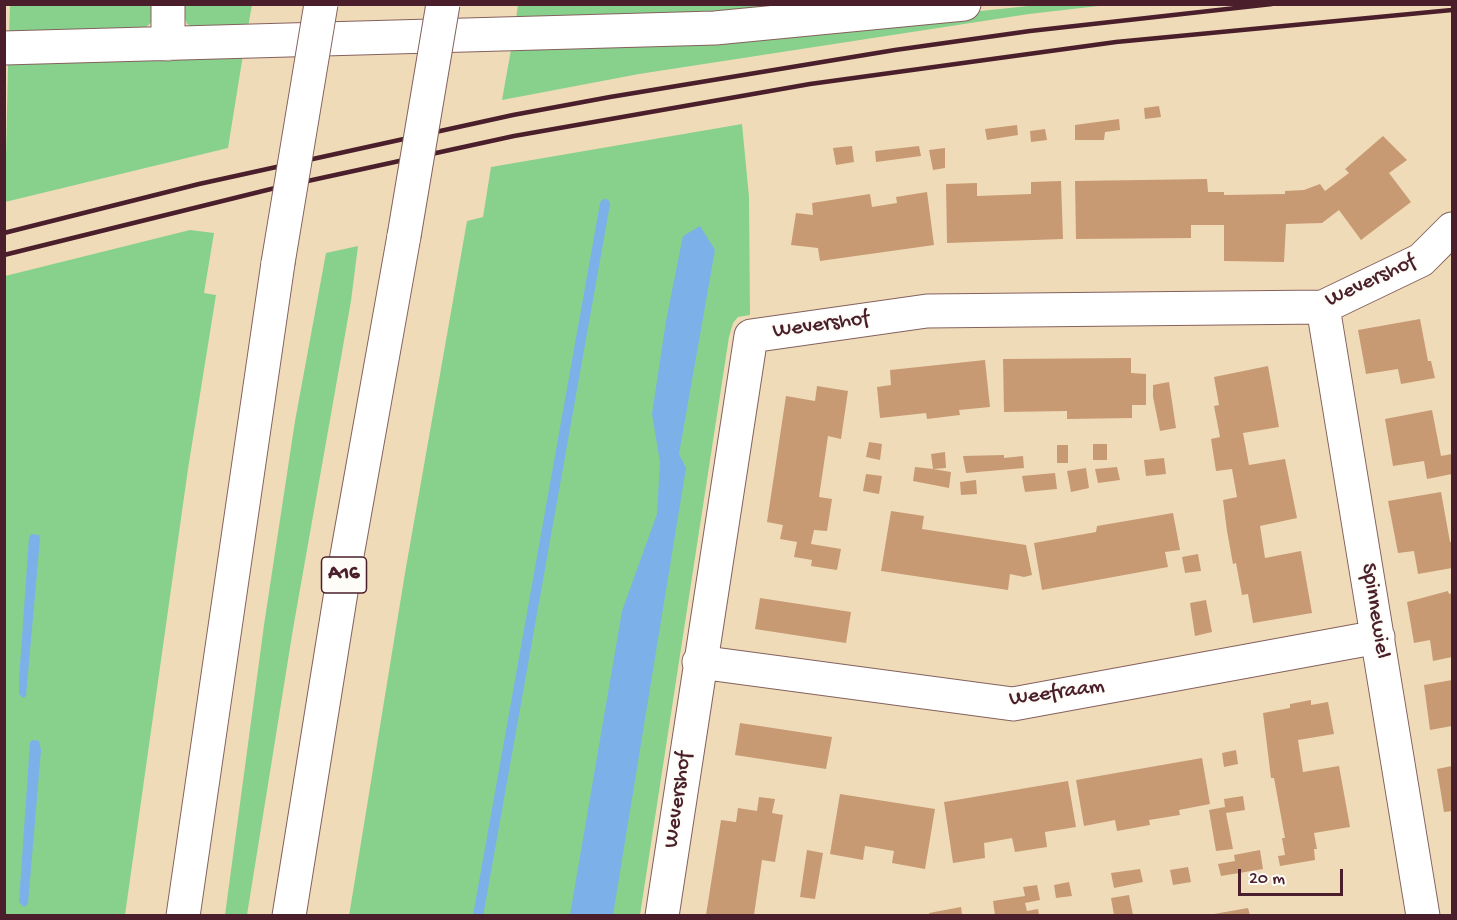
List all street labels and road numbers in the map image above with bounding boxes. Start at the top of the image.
street label: Wevershof [1321,250,1421,314]
street label: Wevershof [771,306,871,346]
road number: A16 [322,557,366,593]
street label: Spinnewiel [1353,561,1395,661]
street label: Weefraam [1008,674,1106,714]
street label: Wevershof [659,750,699,850]

